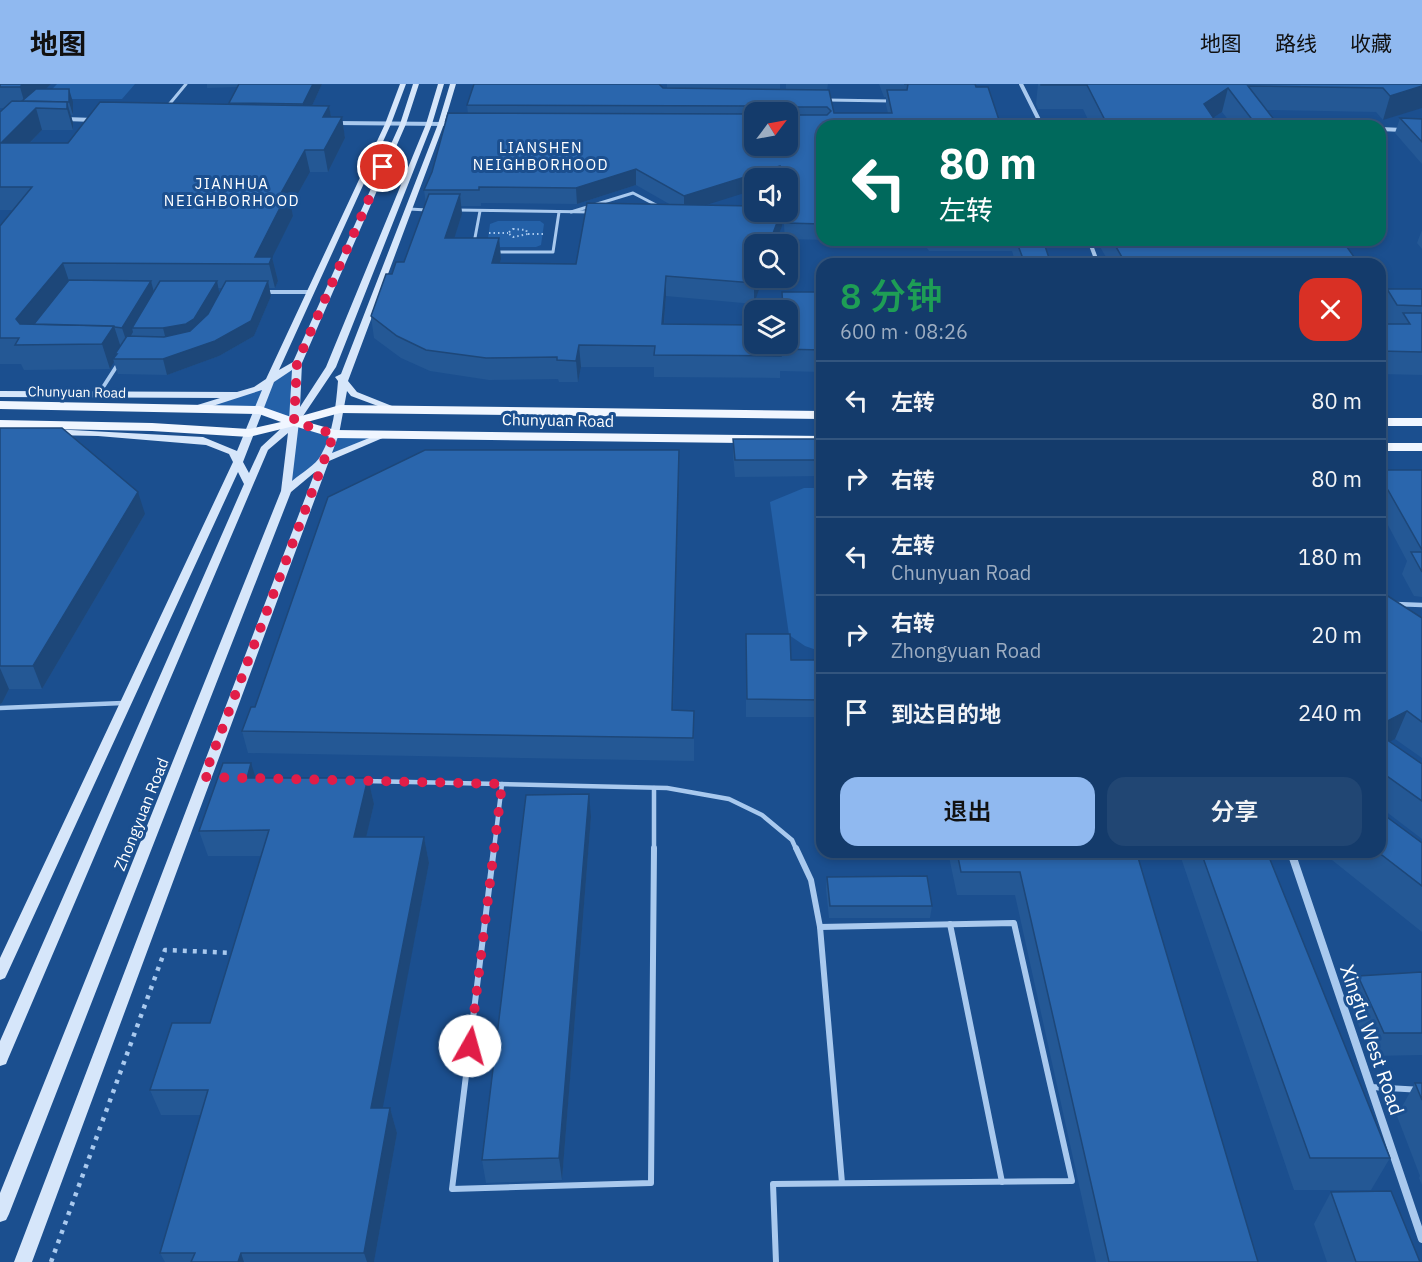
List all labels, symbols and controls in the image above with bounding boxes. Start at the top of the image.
text: 地图 [30,25,86,62]
text: 地图 [1200,29,1242,57]
text: 路线 [1275,29,1317,57]
text: 收藏 [1350,29,1392,57]
north arrow [744,102,798,156]
map controls [744,102,798,354]
text: 80 m [939,136,1037,191]
district label: LIANSHEN NEIGHBORHOOD [473,138,609,174]
pin [357,141,408,192]
icon: left [840,144,918,222]
icon: arrive [366,150,399,183]
button: sound [744,168,798,222]
district label: JIANHUA NEIGHBORHOOD [164,174,300,210]
text: 左转 [939,192,993,227]
button: search [744,234,798,288]
text: 8 分钟 [840,272,942,319]
button: close [1299,278,1362,341]
button: layers [744,300,798,354]
text: 600 m · 08:26 [840,318,968,345]
street label: Chunyuan Road [28,382,126,402]
icon: left [840,384,873,417]
text: 80 m [1311,386,1362,415]
text: 左转 [891,387,935,416]
street label: Chunyuan Road [502,409,614,431]
icon: right [840,462,873,495]
text: 80 m [1311,464,1362,493]
text: 右转 [891,465,935,494]
text: 左转 [891,530,935,559]
icon: left [840,540,873,573]
text: 180 m [1298,542,1362,571]
text: Chunyuan Road [891,559,1031,586]
text: 右转 [891,608,935,637]
icon: right [840,618,873,651]
text: 20 m [1311,620,1362,649]
text: Zhongyuan Road [891,637,1041,664]
icon: arrive [840,696,873,729]
text: 240 m [1298,698,1362,727]
text: 到达目的地 [891,699,1001,728]
street label: Zhongyuan Road [109,755,173,873]
button: 退出 [840,777,1095,846]
button: 分享 [1107,777,1362,846]
street label: Xingfu West Road [1334,961,1411,1119]
position arrow [438,1014,502,1078]

